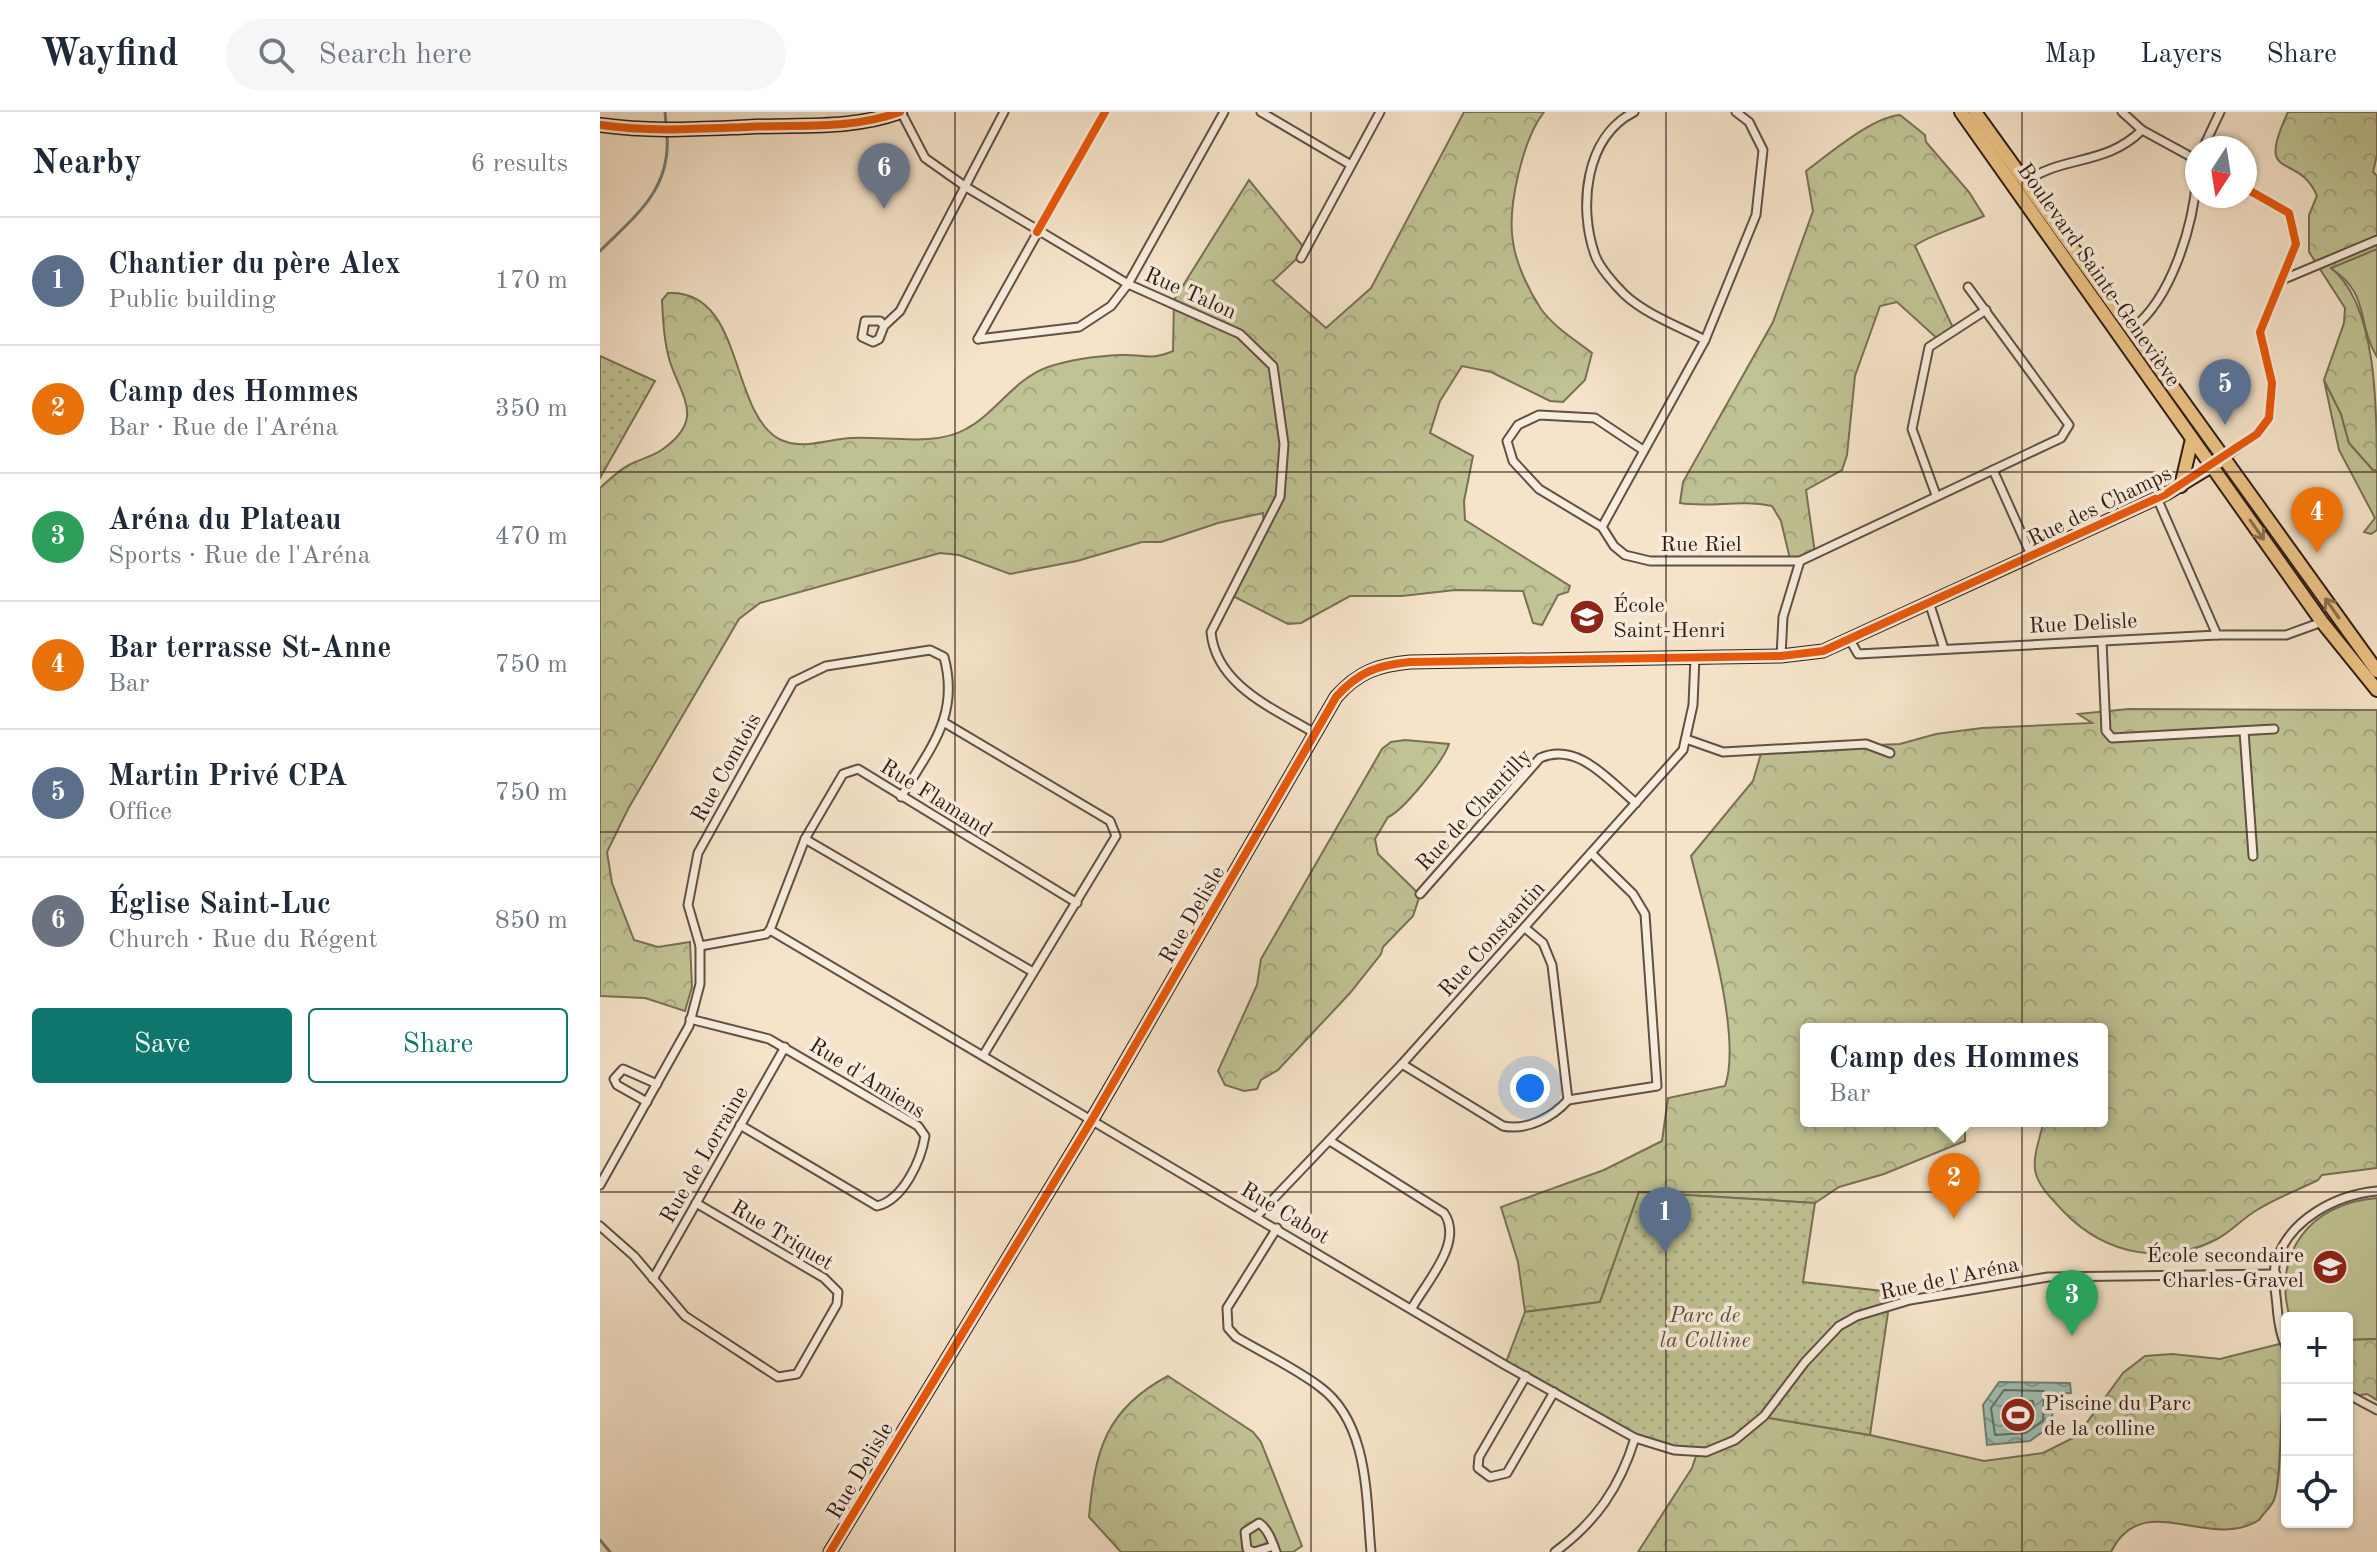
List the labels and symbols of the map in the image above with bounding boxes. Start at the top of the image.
north arrow [2185,136,2257,208]
pin: 6 [858,143,910,209]
street label: Boulevard Sainte-Geneviève [2013,159,2184,391]
street label: Rue Talon [1141,264,1240,324]
pin: 5 [2199,359,2251,425]
street label: Rue des Champs [2024,462,2175,551]
pin: 4 [2291,487,2343,553]
one-way arrow [2248,519,2265,540]
street label: Rue Riel [1660,534,1742,556]
place label: École Saint-Henri [1613,592,1726,642]
one-way arrow [2324,597,2340,619]
school or university icon: École Saint-Henri [1568,598,1606,636]
street label: Rue Delisle [2028,610,2138,638]
street label: Rue Comtois [688,710,766,826]
street label: Rue de Chantilly [1412,745,1537,876]
street label: Rue Flamand [876,756,996,842]
street label: Rue Delisle [1156,862,1229,968]
street label: Rue Constantin [1435,877,1550,1001]
street label: Rue d'Amiens [805,1034,929,1123]
your location [1510,1068,1550,1108]
street label: Rue de Lorraine [657,1083,753,1227]
pin: 2 [1928,1153,1980,1219]
street label: Rue Cabot [1237,1179,1333,1249]
pin: 1 [1639,1187,1691,1253]
street label: Rue Triquet [727,1197,837,1275]
place label: École secondaire Charles-Gravel [2147,1242,2304,1292]
school or university icon: École secondaire Charles-Gravel [2311,1248,2349,1286]
street label: Rue de l'Aréna [1878,1253,2021,1304]
pin: 3 [2046,1270,2098,1336]
park label: Parc de la Colline [1660,1305,1750,1352]
place label: Piscine du Parc de la colline [2044,1393,2191,1440]
sports icon: Piscine du Parc de la colline [1999,1396,2037,1434]
street label: Rue Delisle [823,1419,898,1523]

